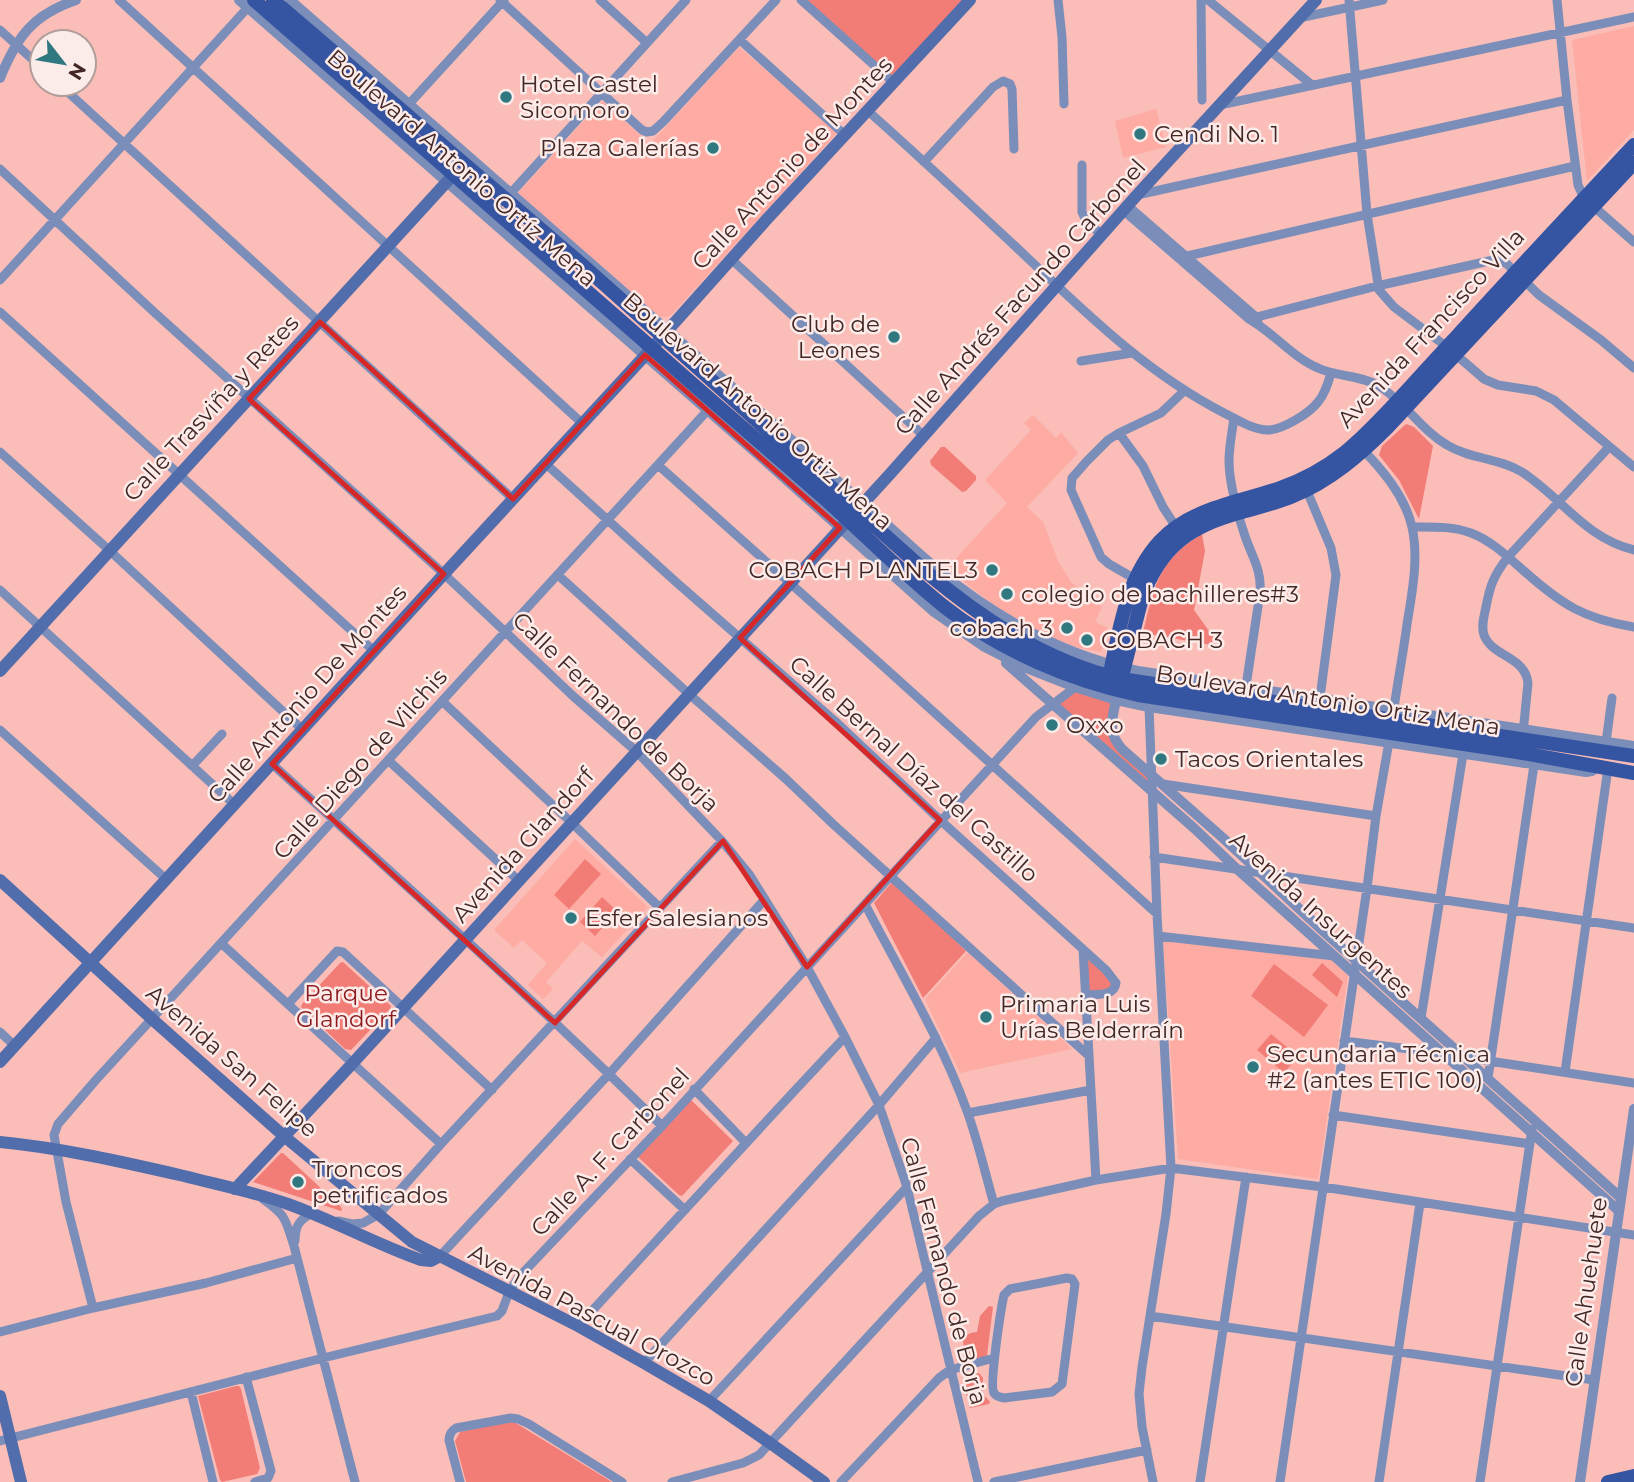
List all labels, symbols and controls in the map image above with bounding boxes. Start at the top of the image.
north arrow [28,28,98,98]
street label: Boulevard Antonio Ortíz Mena [322,43,602,293]
street label: Calle Antonio de Montes [686,51,898,275]
text: N [63,59,91,84]
place label: Hotel Castel Sicomoro [520,70,658,124]
marker: Hotel Castel Sicomoro [498,89,514,105]
place label: Cendi No. 1 [1154,120,1279,148]
marker: Cendi No. 1 [1132,126,1148,142]
place label: Plaza Galerías [540,134,699,162]
marker: Plaza Galerías [705,140,721,156]
street label: Calle Andrés Facundo Carbonel [889,153,1151,441]
street label: Avenida Francisco Villa [1332,223,1530,433]
street label: Boulevard Antonio Ortiz Mena [618,286,898,536]
street label: Calle Trasviña y Retes [117,309,305,507]
place label: Club de Leones [791,310,880,364]
marker: Club de Leones [886,329,902,345]
place label: COBACH PLANTEL3 [749,556,978,584]
marker: COBACH PLANTEL3 [984,562,1000,578]
street label: Calle Antonio De Montes [201,579,413,809]
place label: colegio de bachilleres#3 [1021,580,1299,608]
marker: colegio de bachilleres#3 [999,586,1015,602]
street label: Calle Fernando de Borja [507,606,725,818]
place label: cobach 3 [949,614,1053,642]
marker: cobach 3 [1059,620,1075,636]
place label: COBACH 3 [1101,626,1223,654]
marker: COBACH 3 [1079,632,1095,648]
street label: Calle Bernal Díaz del Castillo [784,650,1044,888]
street label: Boulevard Antonio Ortiz Mena [1154,659,1502,741]
street label: Calle Diego de Vilchis [267,663,453,865]
place label: Oxxo [1066,711,1124,739]
marker: Oxxo [1044,717,1060,733]
place label: Tacos Orientales [1175,745,1363,773]
marker: Tacos Orientales [1153,751,1169,767]
street label: Avenida Glandorf [446,761,601,928]
street label: Avenida Insurgentes [1224,826,1418,1004]
place label: Esfer Salesianos [585,904,768,932]
marker: Esfer Salesianos [563,910,579,926]
street label: Avenida San Felipe [141,979,323,1143]
park label: Parque Glandorf [296,979,397,1033]
place label: Primaria Luis Urías Belderraín [1000,990,1184,1044]
marker: Primaria Luis Urías Belderraín [978,1009,994,1025]
place label: Secundaria Técnica #2 (antes ETIC 100) [1267,1040,1490,1094]
marker: Secundaria Técnica #2 (antes ETIC 100) [1245,1059,1261,1075]
street label: Calle A. F. Carbonel [525,1062,695,1242]
street label: Calle Fernando de Borja [895,1134,993,1408]
place label: Troncos petrificados [312,1155,448,1209]
marker: Troncos petrificados [290,1174,306,1190]
street label: Calle Ahuehuete [1559,1195,1613,1389]
street label: Avenida Pascual Orozco [464,1238,720,1392]

